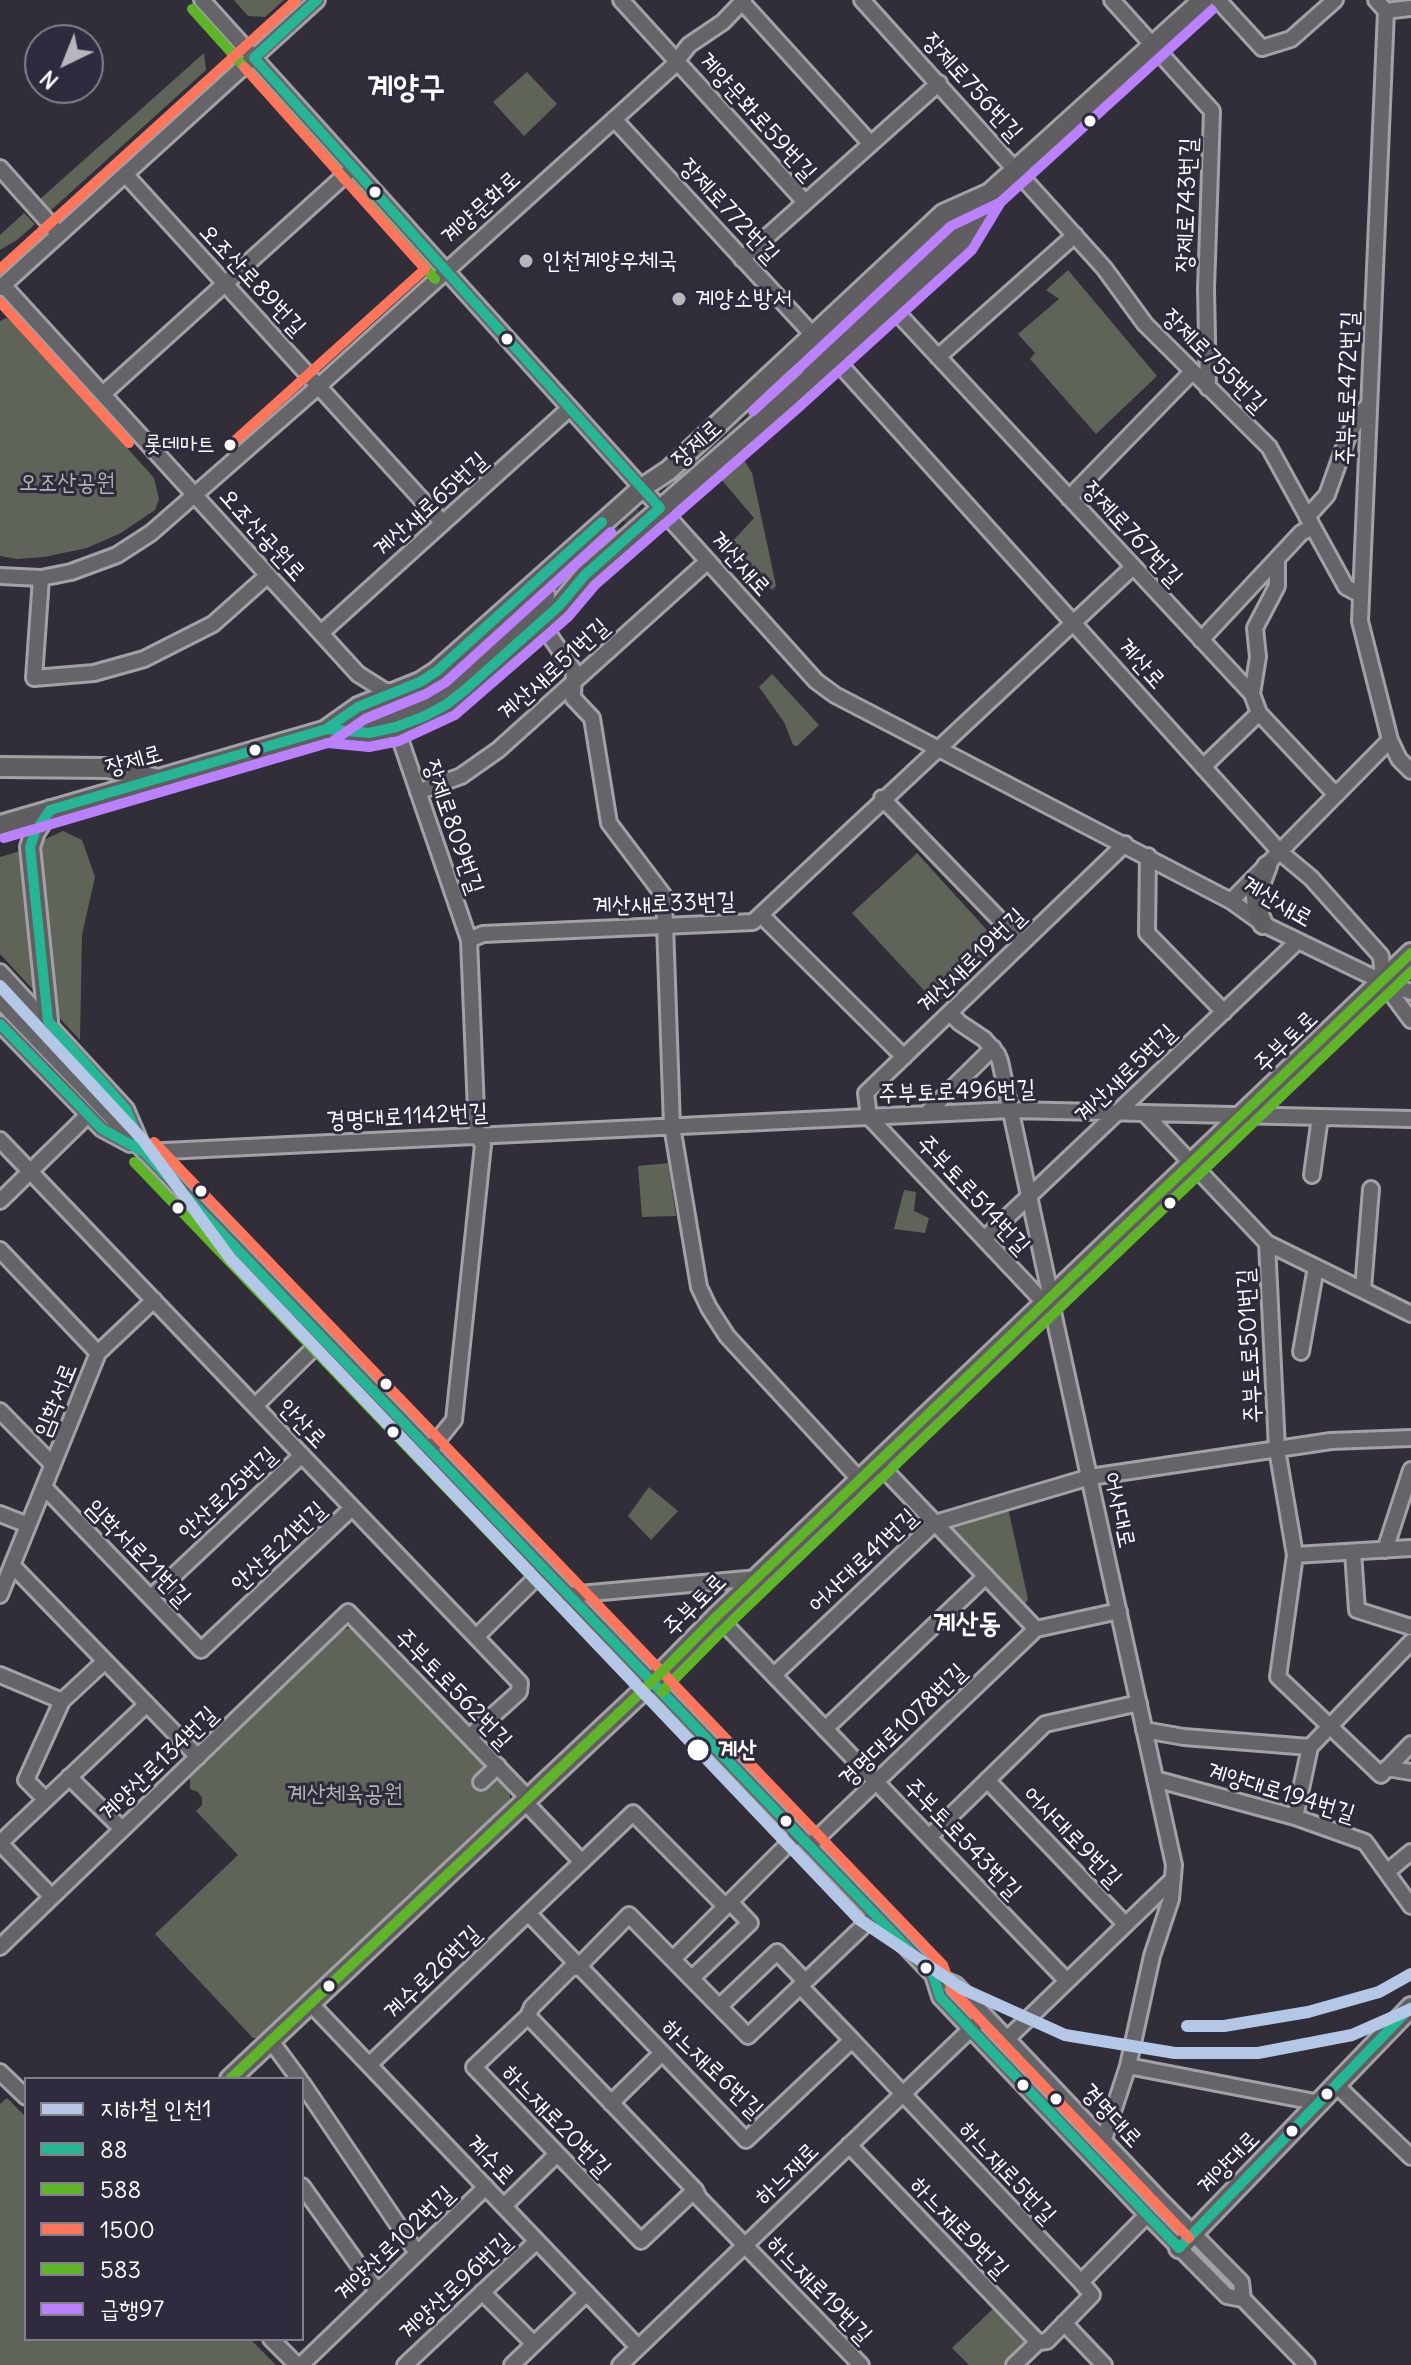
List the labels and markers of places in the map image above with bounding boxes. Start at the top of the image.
unlabelled marker [1082,113,1098,129]
unlabelled marker [367,184,383,200]
place label: 인천계양우체국 [542,247,677,275]
marker: 인천계양우체국 [517,252,535,270]
place label: 계양소방서 [695,285,792,313]
marker: 계양소방서 [670,290,688,308]
unlabelled marker [499,331,515,347]
place label: 롯데마트 [144,432,215,458]
marker: 롯데마트 [222,437,238,453]
unlabelled marker [247,742,263,758]
unlabelled marker [193,1183,209,1199]
unlabelled marker [1162,1195,1178,1211]
unlabelled marker [170,1200,186,1216]
unlabelled marker [378,1376,394,1392]
unlabelled marker [385,1424,401,1440]
place label: 계산 [718,1736,757,1764]
marker: 계산 [685,1737,711,1763]
unlabelled marker [778,1813,794,1829]
unlabelled marker [918,1960,934,1976]
unlabelled marker [321,1978,337,1994]
unlabelled marker [1015,2077,1031,2093]
unlabelled marker [1319,2086,1335,2102]
unlabelled marker [1048,2091,1064,2107]
unlabelled marker [1284,2123,1300,2139]

